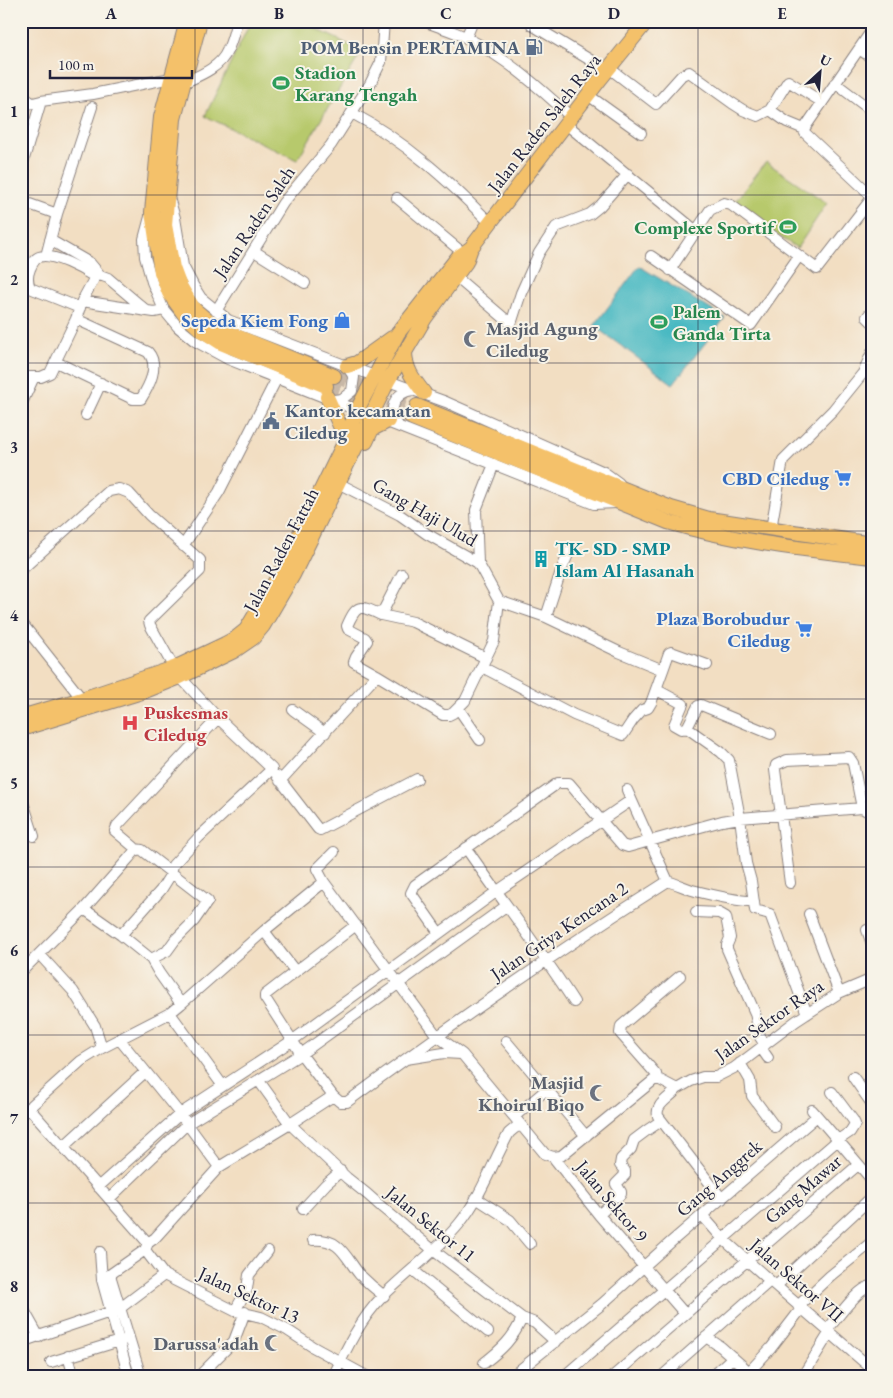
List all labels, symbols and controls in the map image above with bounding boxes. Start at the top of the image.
text: A [104,3,117,24]
text: B [274,3,284,24]
text: C [440,3,452,24]
text: D [608,3,620,24]
text: E [777,3,787,24]
place label: POM Bensin PERTAMINA [300,35,520,60]
fuel station icon: POM Bensin PERTAMINA [524,37,544,57]
scale bar [50,48,192,80]
street label: Jalan Raden Saleh Raya [480,48,607,199]
north arrow [796,48,846,98]
text: U [817,50,835,71]
text: 100 m [58,55,95,74]
place label: Stadion Karang Tengah [295,60,418,107]
sports icon: Stadion Karang Tengah [271,73,291,93]
text: 1 [10,101,18,122]
street label: Jalan Raden Saleh [206,161,301,285]
place label: Complexe Sportif [634,215,776,240]
sports icon: Complexe Sportif [778,217,798,237]
text: 2 [10,269,19,290]
place label: Palem Ganda Tirta [673,299,771,346]
place label: Sepeda Kiem Fong [181,308,328,333]
shop icon: Sepeda Kiem Fong [332,310,352,330]
sports icon: Palem Ganda Tirta [649,312,669,332]
place label: Masjid Agung Ciledug [486,316,598,363]
mosque icon: Masjid Agung Ciledug [462,329,482,349]
place label: Kantor kecamatan Ciledug [285,398,431,445]
public building icon: Kantor kecamatan Ciledug [261,411,281,431]
text: 3 [10,437,18,458]
place label: CBD Ciledug [722,466,829,491]
supermarket icon: CBD Ciledug [833,468,853,488]
street label: Gang Haji Ulud [368,472,482,552]
street label: Jalan Raden Fattah [237,483,325,619]
place label: TK- SD - SMP Islam Al Hasanah [555,536,695,583]
building icon: TK- SD - SMP Islam Al Hasanah [531,549,551,569]
text: 4 [10,605,19,626]
place label: Plaza Borobudur Ciledug [656,606,790,653]
supermarket icon: Plaza Borobudur Ciledug [794,619,814,639]
place label: Puskesmas Ciledug [144,700,228,747]
hospital icon: Puskesmas Ciledug [120,713,140,733]
text: 5 [10,773,18,794]
street label: Jalan Griya Kencana 2 [484,876,632,987]
text: 6 [10,940,19,961]
street label: Jalan Sektor Raya [708,973,829,1068]
place label: Masjid Khoirul Biqo [478,1070,584,1117]
mosque icon: Masjid Khoirul Biqo [588,1083,608,1103]
text: 7 [10,1108,19,1129]
street label: Gang Anggrek [671,1133,768,1222]
street label: Gang Mawar [759,1148,847,1229]
street label: Jalan Sektor 9 [569,1153,654,1247]
street label: Jalan Sektor 11 [379,1179,481,1268]
street label: Jalan Sektor VII [743,1231,850,1328]
street label: Jalan Sektor 13 [193,1260,304,1329]
text: 8 [10,1276,18,1297]
place label: Darussa'adah [154,1331,259,1356]
mosque icon: Darussa'adah [263,1333,283,1353]

